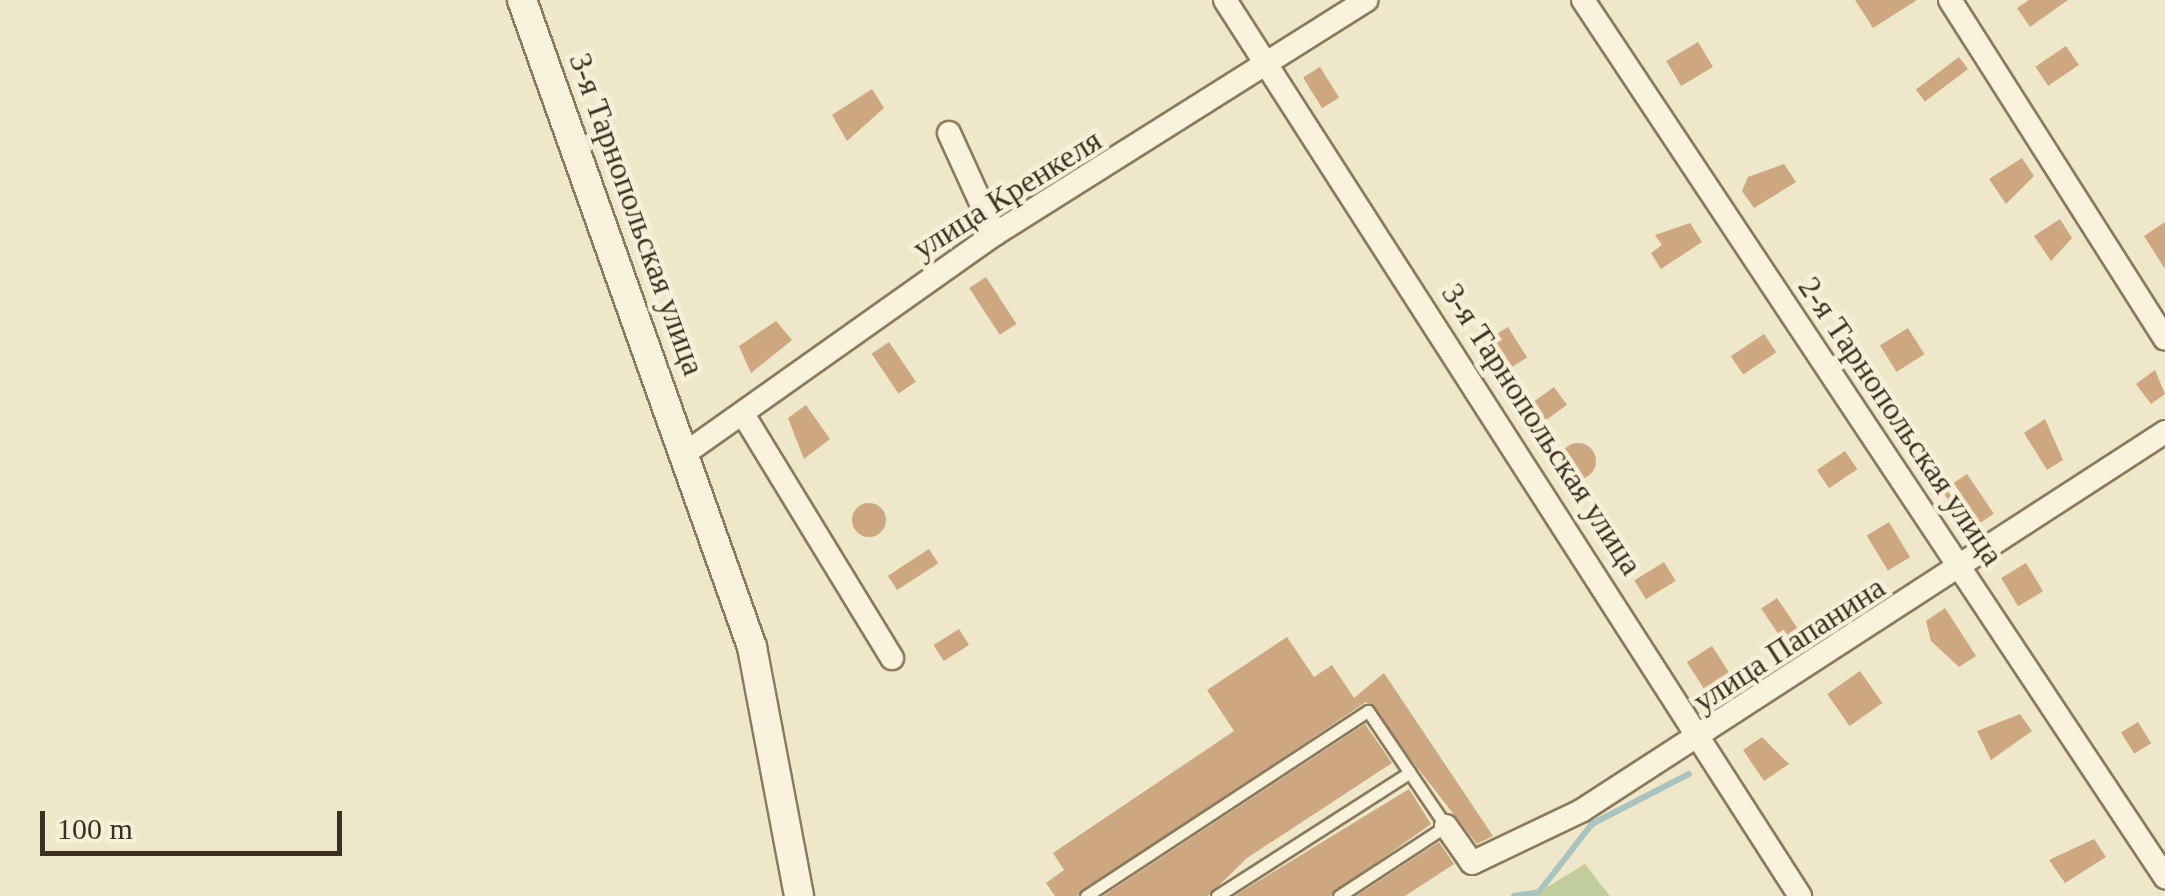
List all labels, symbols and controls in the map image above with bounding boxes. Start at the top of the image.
street label: 3-я Тарнопольская улица [561,48,713,380]
street label: улица Кренкеля [906,121,1108,267]
street label: 2-я Тарнопольская улица [1790,269,2012,573]
street label: 3-я Тарнопольская улица [1433,276,1651,582]
street label: улица Папанина [1686,568,1892,720]
scale bar [45,791,348,853]
text: 100 m [57,812,133,845]

